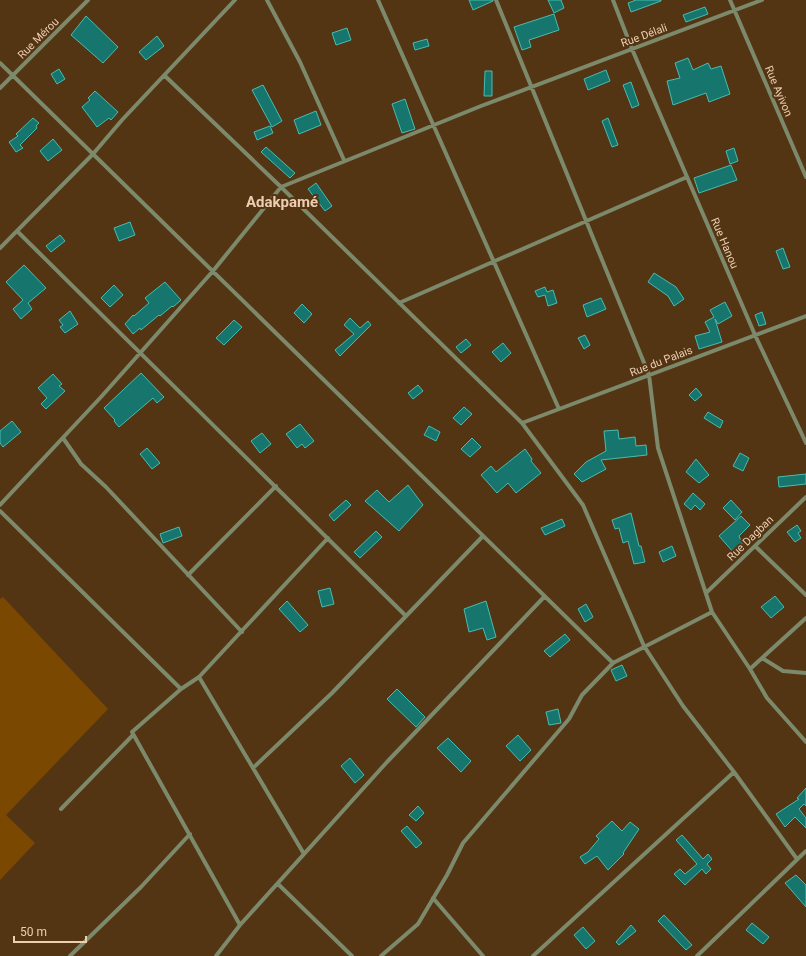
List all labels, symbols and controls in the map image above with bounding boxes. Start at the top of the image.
street label: Rue Mérou [15,15,62,62]
street label: Rue Délali [619,21,669,50]
street label: Rue Ayivon [762,64,795,118]
district label: Adakpamé [246,193,318,211]
street label: Rue Hanou [708,216,741,270]
street label: Rue du Palais [628,343,695,379]
street label: Rue Dagban [725,513,776,564]
scale bar [14,918,86,944]
text: 50 m [20,925,47,939]

